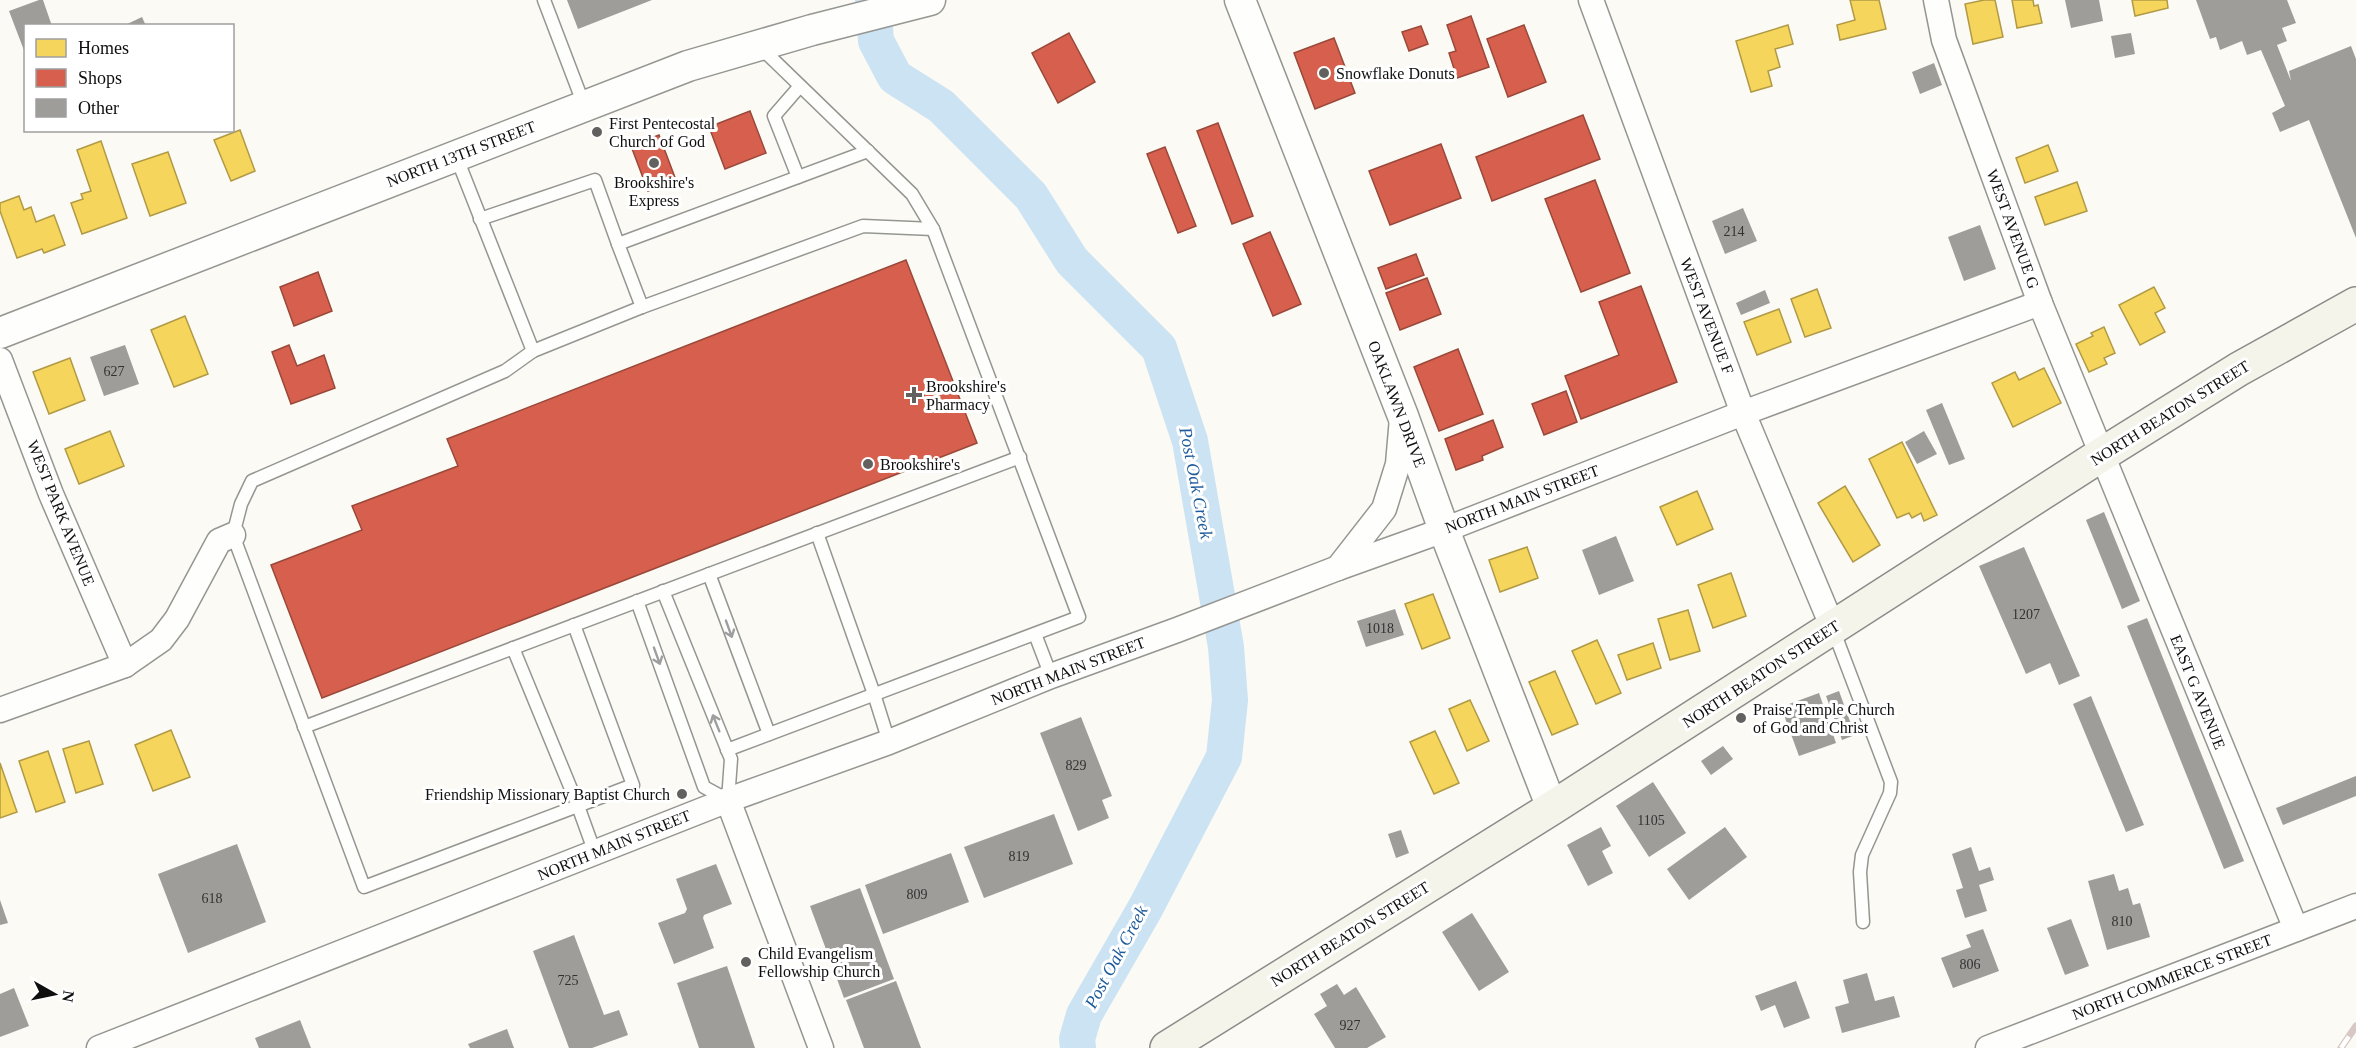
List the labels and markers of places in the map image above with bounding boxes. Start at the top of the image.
place label: Snowflake Donuts [1336,65,1455,82]
marker: Snowflake Donuts [1317,66,1331,80]
place label: First Pentecostal Church of God [609,115,716,150]
marker: First Pentecostal Church of God [590,125,604,139]
marker: Brookshire's Express [647,156,661,170]
place label: Brookshire's Express [614,174,694,210]
place label: Brookshire's Pharmacy [926,378,1006,414]
marker: Brookshire's Pharmacy [907,388,921,402]
place label: Brookshire's [880,456,960,473]
marker: Brookshire's [861,457,875,471]
place label: Praise Temple Church of God and Christ [1753,701,1895,736]
marker: Praise Temple Church of God and Christ [1734,711,1748,725]
place label: Friendship Missionary Baptist Church [425,786,670,804]
marker: Friendship Missionary Baptist Church [675,787,689,801]
place label: Child Evangelism Fellowship Church [758,945,880,981]
marker: Child Evangelism Fellowship Church [739,955,753,969]

